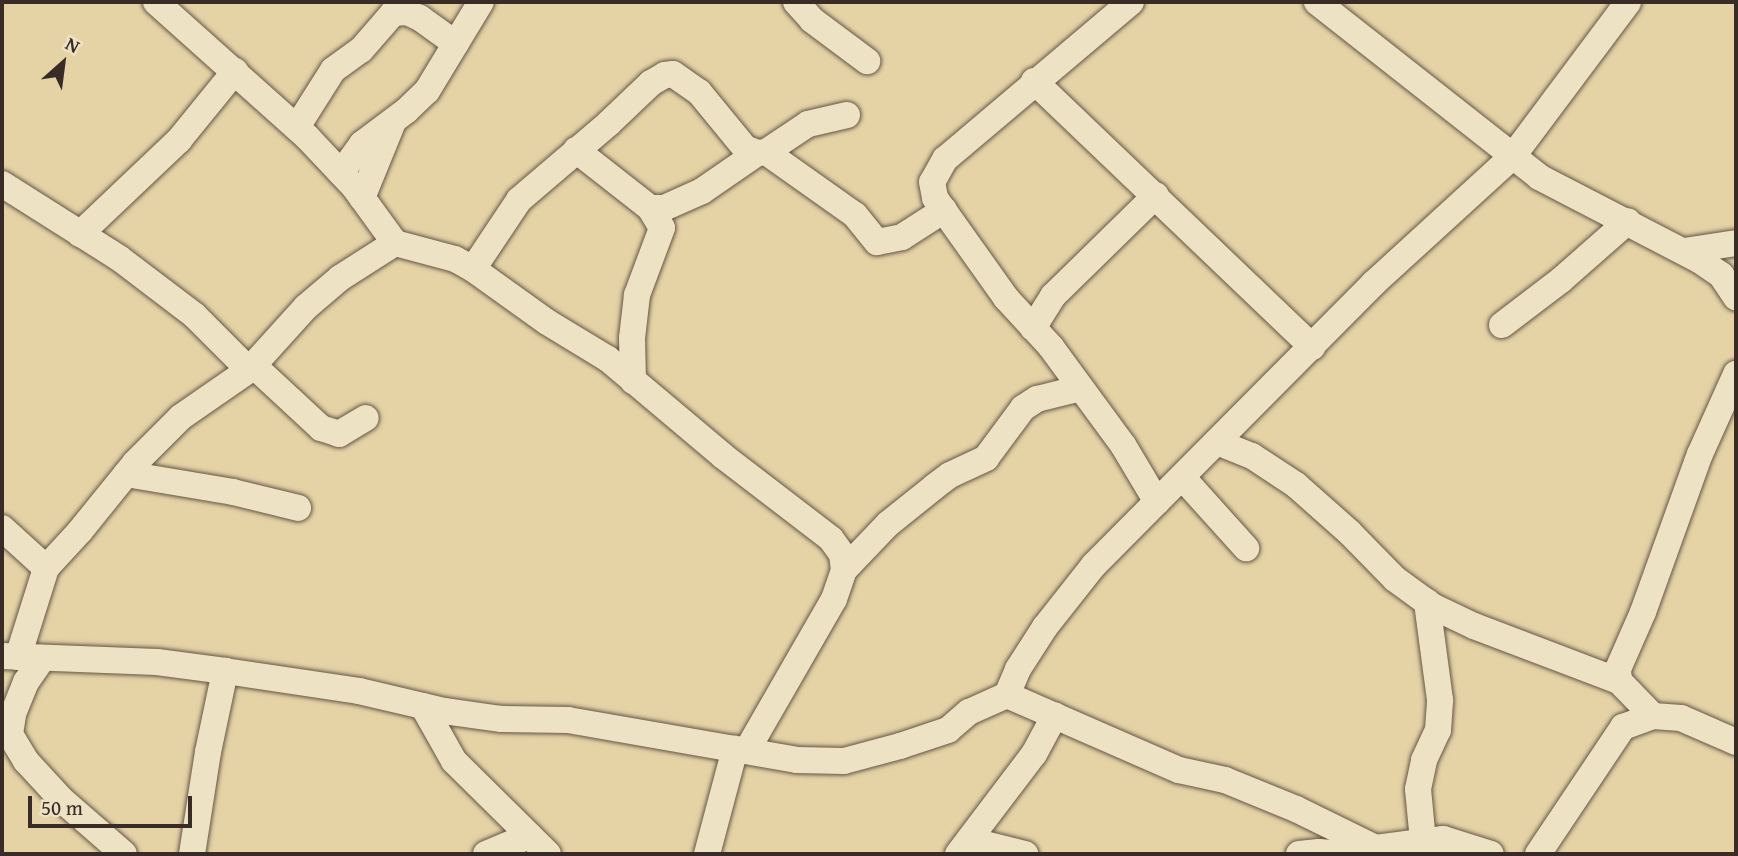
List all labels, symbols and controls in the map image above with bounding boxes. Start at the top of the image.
north arrow [28,28,98,98]
text: N [61,29,85,60]
scale bar [32,782,196,826]
text: 50 m [41,792,83,823]

